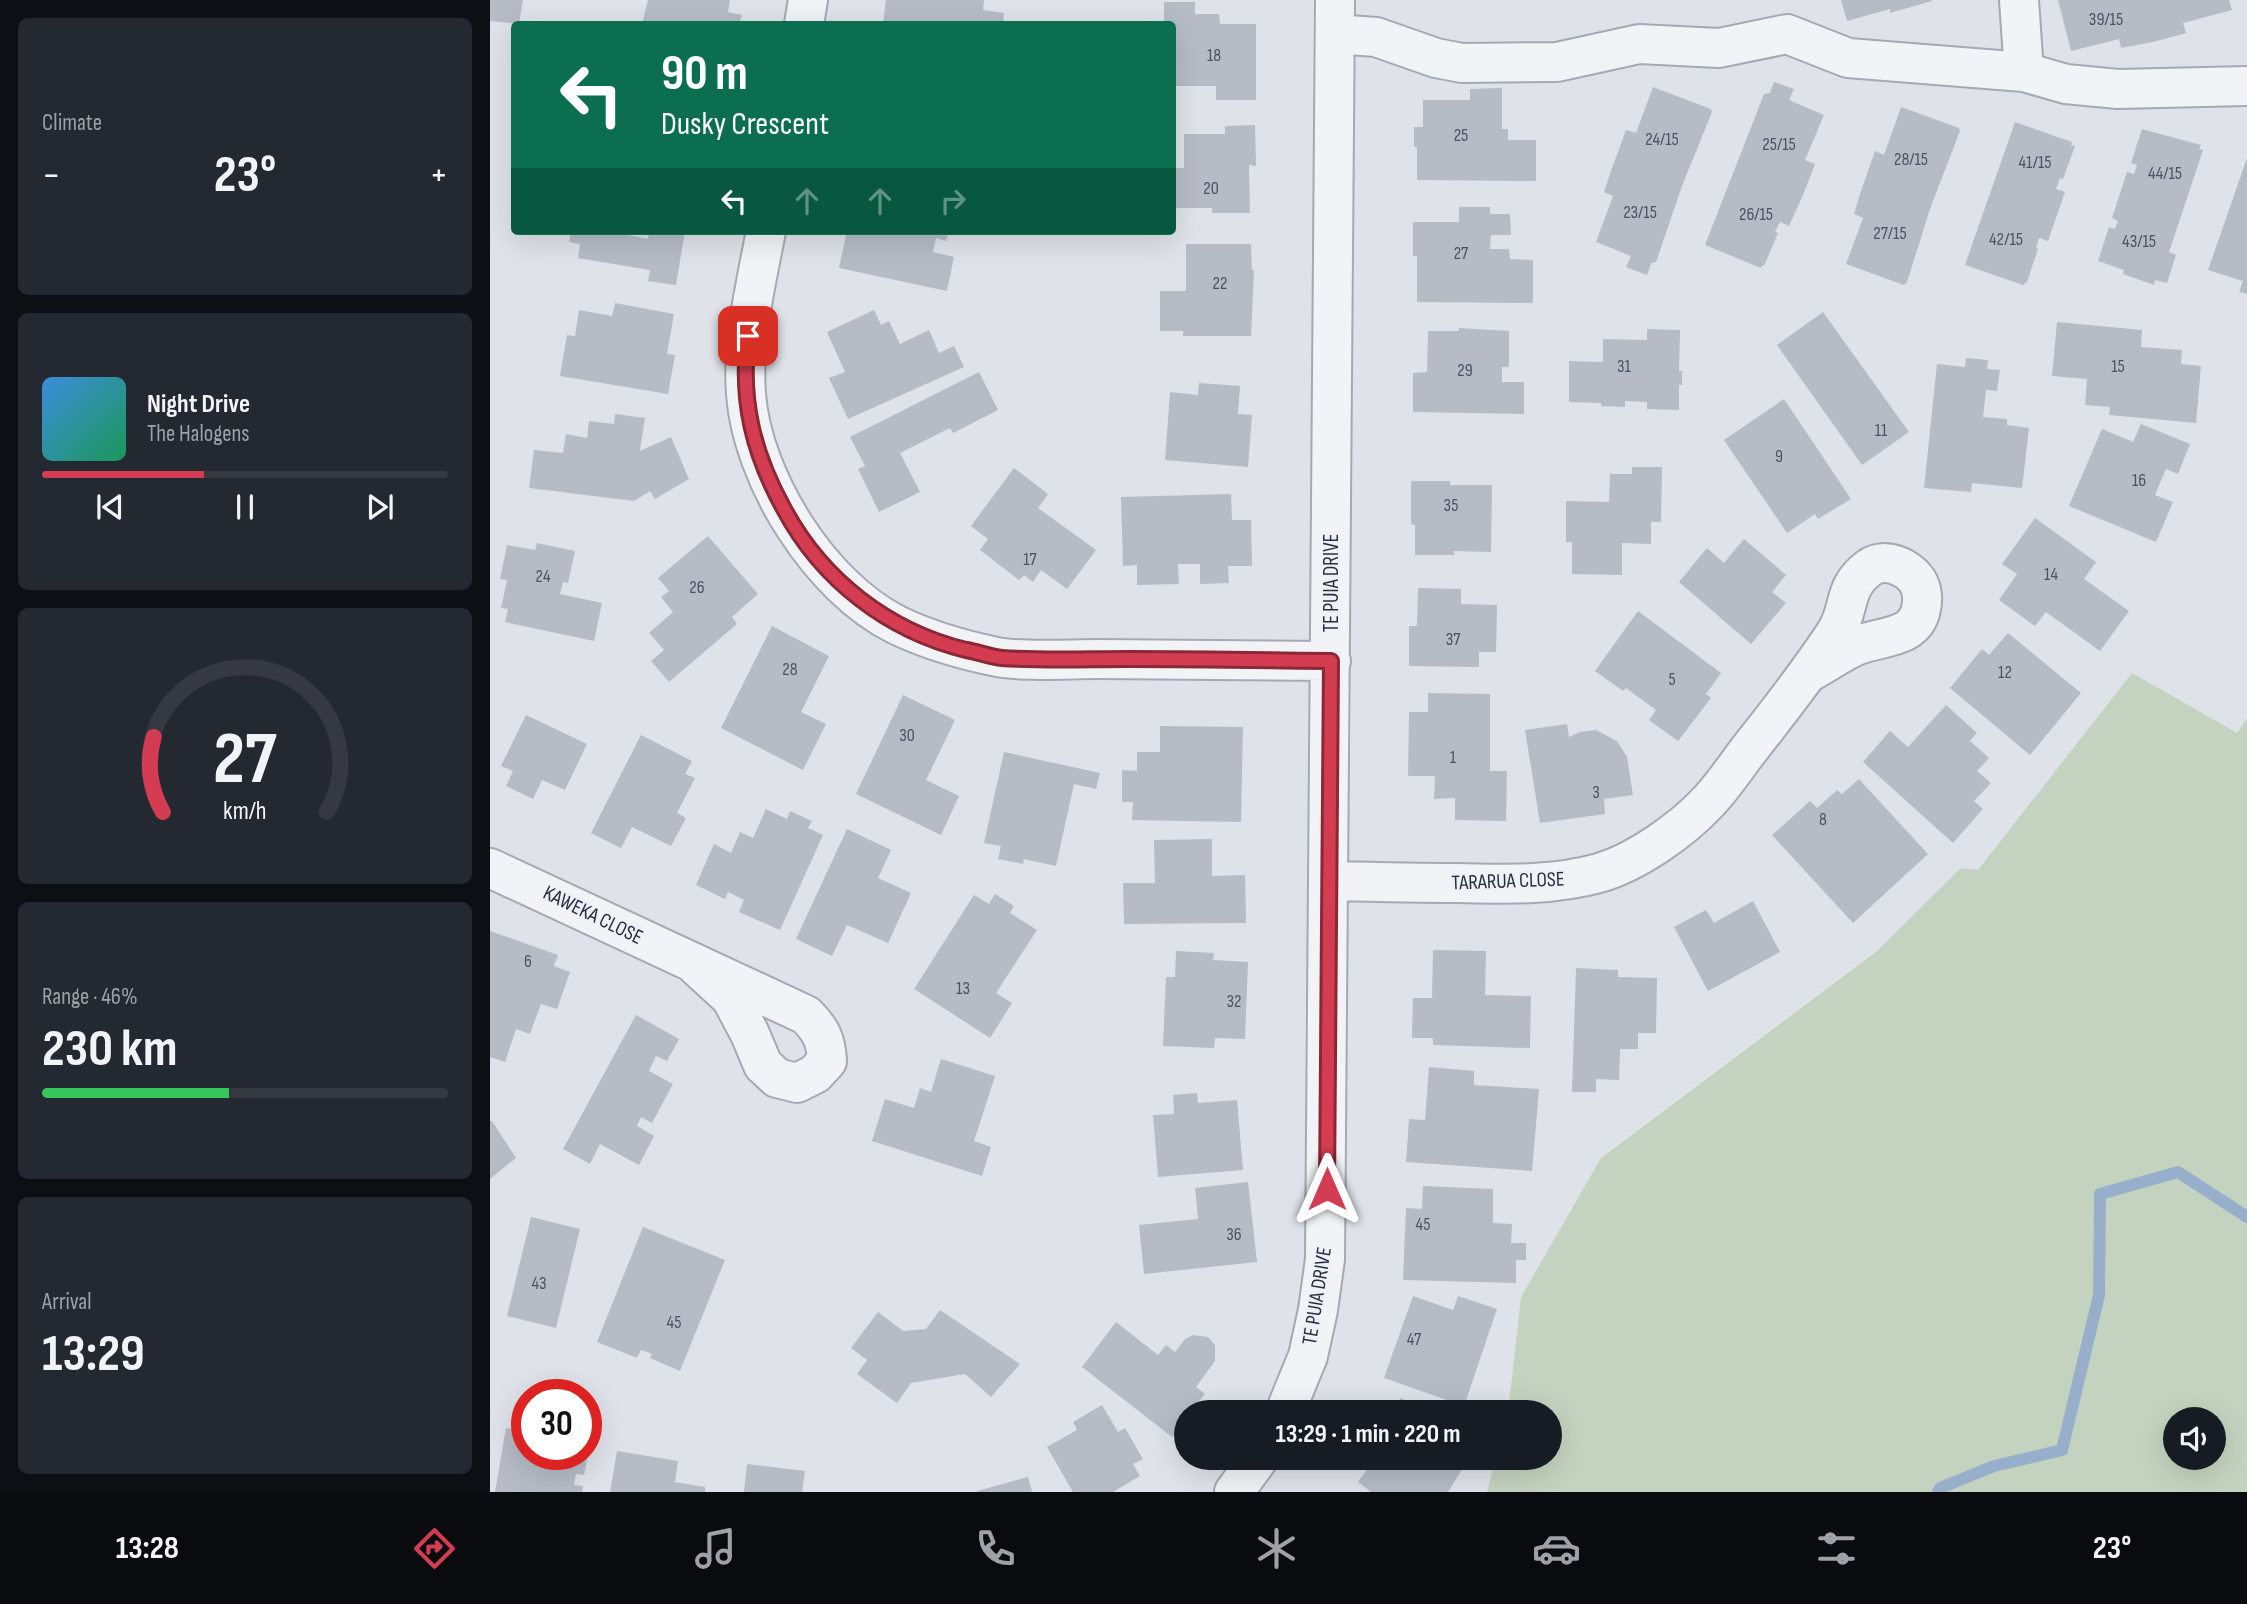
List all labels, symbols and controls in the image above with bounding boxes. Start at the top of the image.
house number: 39/15 [2089,9,2123,30]
text: 90 m [661,45,748,104]
house number: 18 [1207,45,1221,66]
icon: left [546,49,637,140]
text: Dusky Crescent [661,105,829,144]
text: Climate [42,109,102,137]
house number: 25 [1454,125,1468,146]
house number: 24/15 [1645,129,1679,150]
house number: 25/15 [1762,134,1796,155]
text: 23° [214,144,276,207]
house number: 28/15 [1894,149,1928,170]
house number: 41/15 [2019,152,2051,173]
text: − [42,153,61,198]
text: + [429,153,448,198]
house number: 44/15 [2148,163,2182,184]
house number: 20 [1203,178,1219,199]
icon: left [715,182,753,220]
icon: ahead [788,182,826,220]
icon: ahead [861,182,899,220]
icon: right [934,182,972,220]
house number: 23/15 [1623,202,1657,223]
house number: 26/15 [1739,204,1773,225]
house number: 27/15 [1873,223,1907,244]
house number: 42/15 [1989,229,2023,250]
house number: 43/15 [2122,231,2156,252]
house number: 27 [1454,243,1469,264]
house number: 22 [1213,273,1227,294]
pin [718,306,778,366]
icon: arrive [729,317,767,355]
house number: 31 [1617,356,1632,377]
house number: 15 [2111,356,2125,377]
house number: 29 [1457,360,1473,381]
text: Night Drive [147,389,250,420]
text: The Halogens [147,420,250,448]
house number: 11 [1875,420,1888,441]
house number: 9 [1775,446,1783,467]
house number: 16 [2132,470,2146,491]
icon: previous [91,488,129,526]
icon: pause [226,488,264,526]
icon: next [361,488,399,526]
house number: 35 [1444,495,1458,516]
street label: TE PUIA DRIVE [1319,534,1344,632]
house number: 17 [1023,549,1038,570]
house number: 14 [2044,564,2058,585]
house number: 24 [536,566,551,587]
house number: 26 [689,577,705,598]
house number: 37 [1446,629,1461,650]
house number: 28 [782,659,798,680]
house number: 12 [1998,662,2012,683]
house number: 5 [1668,669,1676,690]
text: 27 [213,716,277,804]
house number: 30 [899,725,915,746]
house number: 1 [1450,747,1457,768]
house number: 3 [1592,782,1600,803]
text: km/h [223,796,267,827]
house number: 8 [1819,809,1827,830]
street label: TARARUA CLOSE [1451,867,1565,895]
street label: KAWEKA CLOSE [539,880,647,950]
house number: 6 [524,951,532,972]
house number: 13 [956,978,970,999]
text: Range · 46% [42,983,138,1011]
house number: 32 [1227,991,1241,1012]
text: 230 km [42,1018,177,1081]
position arrow [1290,1152,1364,1226]
house number: 45 [1416,1214,1430,1235]
house number: 36 [1226,1224,1242,1245]
street label: TE PUIA DRIVE [1297,1245,1337,1347]
house number: 43 [531,1273,547,1294]
text: Arrival [42,1288,91,1316]
house number: 45 [667,1312,681,1333]
text: 13:29 [42,1323,145,1386]
house number: 47 [1407,1329,1422,1350]
speed limit sign: 30 [511,1379,602,1470]
map controls [2163,1407,2226,1470]
button: sound [2163,1407,2226,1470]
text: 13:29 · 1 min · 220 m [1276,1419,1460,1450]
icon: directions [410,1524,459,1573]
icon: music [691,1524,740,1573]
icon: phone [971,1524,1020,1573]
icon: climate [1252,1524,1301,1573]
icon: car [1532,1524,1581,1573]
icon: filters [1812,1524,1861,1573]
text: 13:28 [116,1529,179,1568]
text: 23° [2093,1529,2131,1568]

